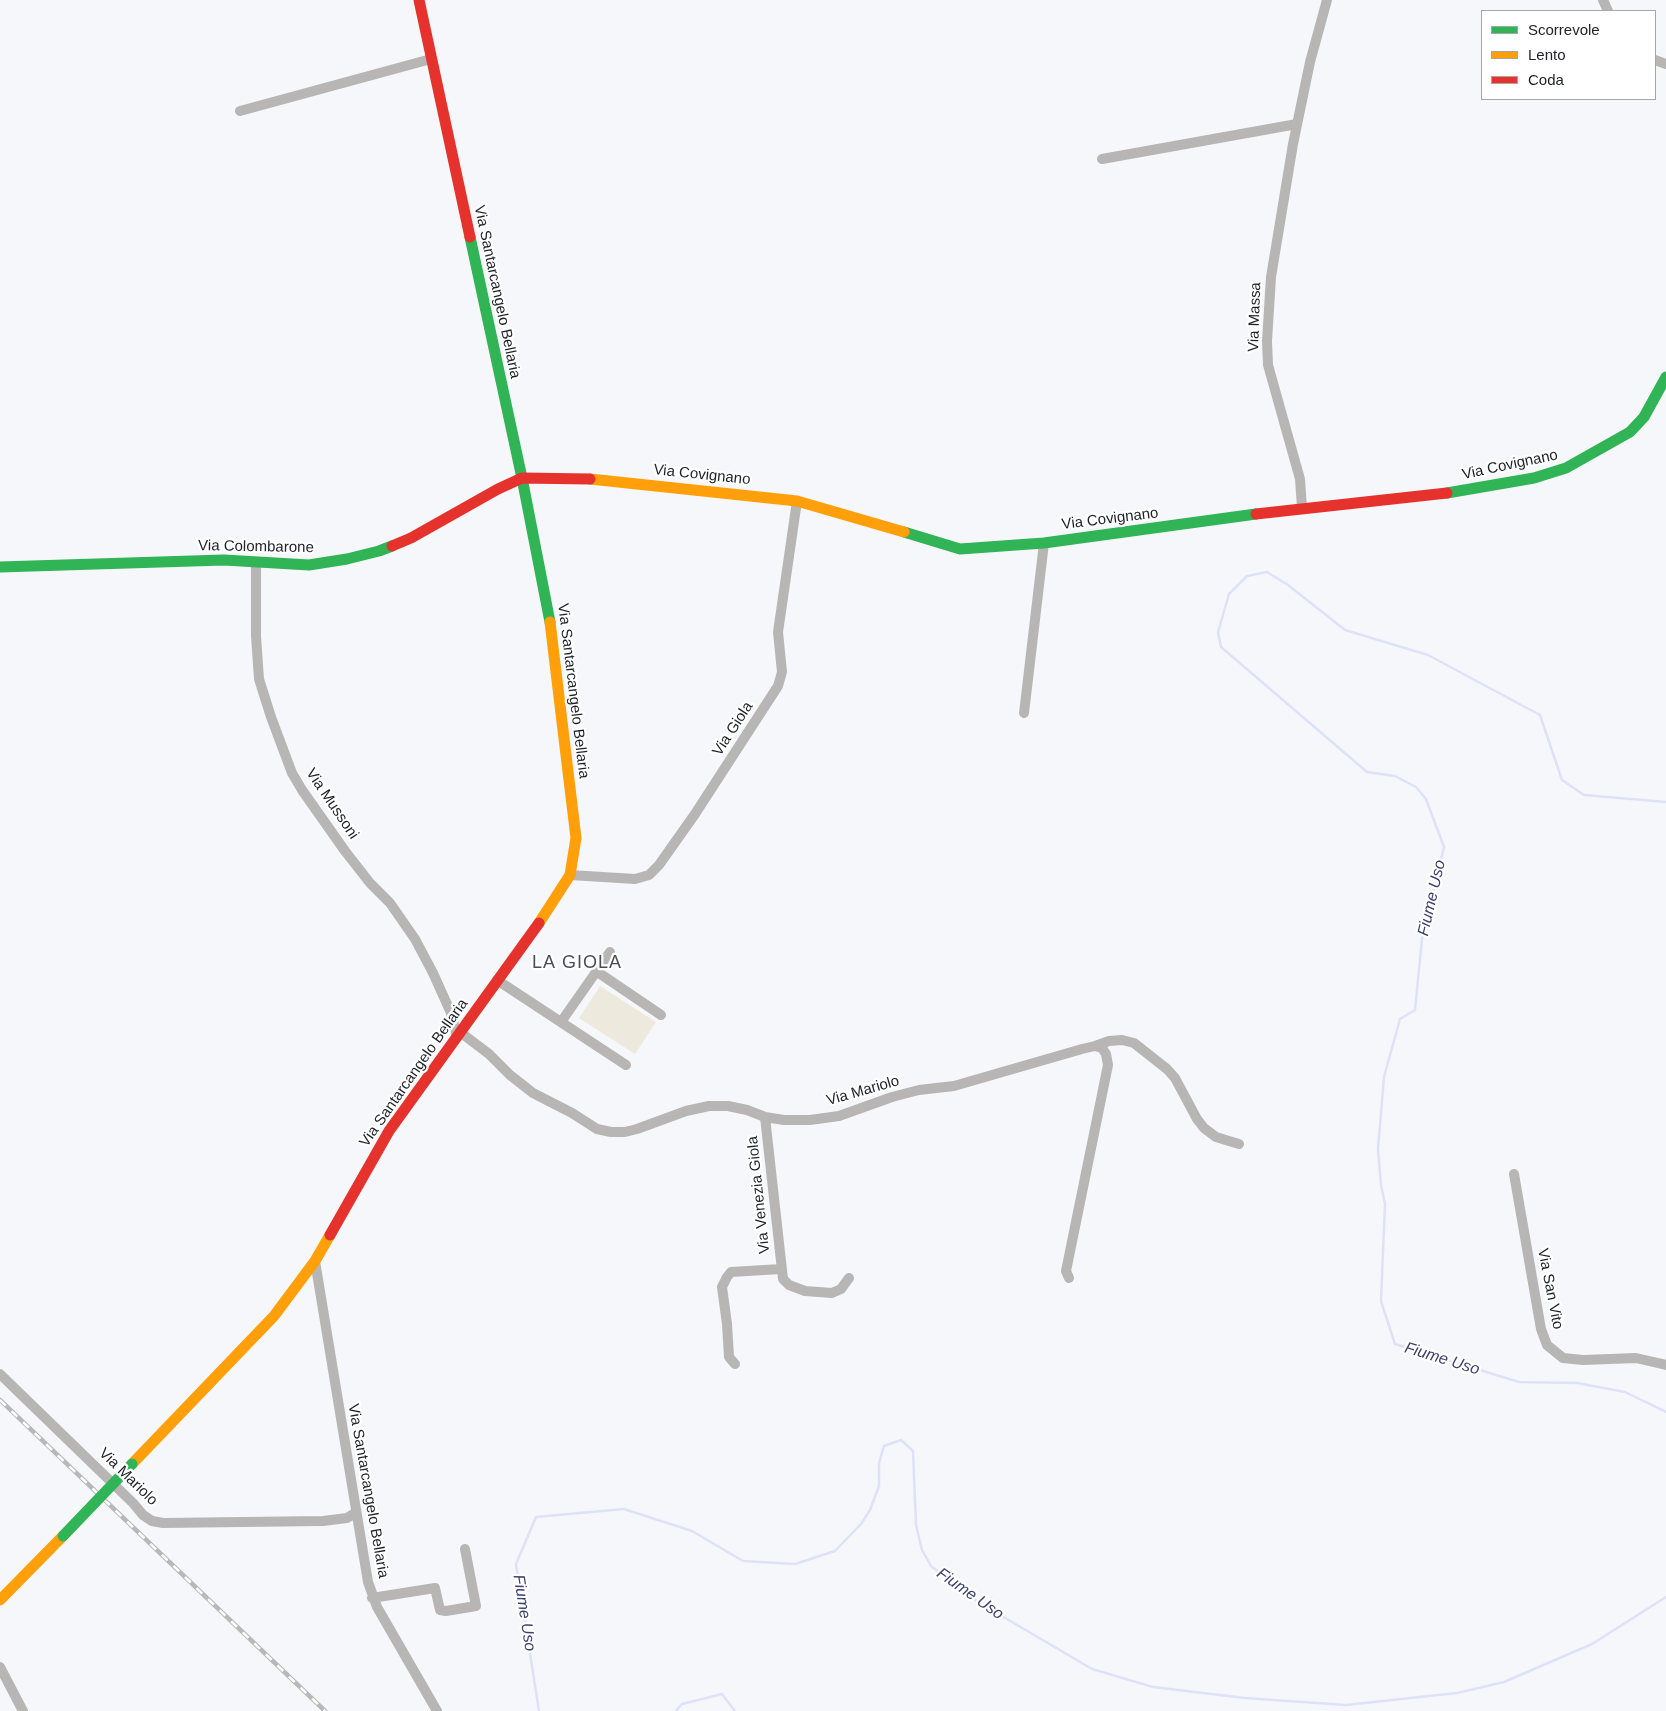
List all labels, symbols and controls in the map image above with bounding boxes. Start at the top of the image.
legend [1481,10,1656,100]
text: Scorrevole [1528,21,1600,38]
text: Lento [1528,46,1566,63]
text: Coda [1528,71,1564,88]
street label: Via Santarcangelo Bellaria [470,204,524,380]
street label: Via Massa [1245,282,1265,352]
street label: Via Covignano [1461,446,1559,484]
street label: Via Covignano [653,461,751,489]
street label: Via Covignano [1061,504,1159,534]
street label: Via Colombarone [198,537,314,557]
street label: Via Santarcangelo Bellaria [553,602,593,780]
street label: Via Giola [709,699,757,759]
street label: Via Mussoni [302,765,362,843]
water label: Fiume Uso [1414,858,1450,938]
district label: LA GIOLA [531,952,623,974]
street label: Via Santarcangelo Bellaria [356,996,472,1150]
street label: Via Mariolo [825,1072,901,1110]
street label: Via Venezia Giola [744,1135,774,1255]
street label: Via San Vito [1533,1247,1567,1331]
water label: Fiume Uso [1402,1339,1482,1379]
street label: Via Santarcangelo Bellaria [344,1403,392,1579]
street label: Via Mariolo [95,1445,161,1509]
water label: Fiume Uso [933,1564,1007,1624]
water label: Fiume Uso [508,1573,540,1653]

